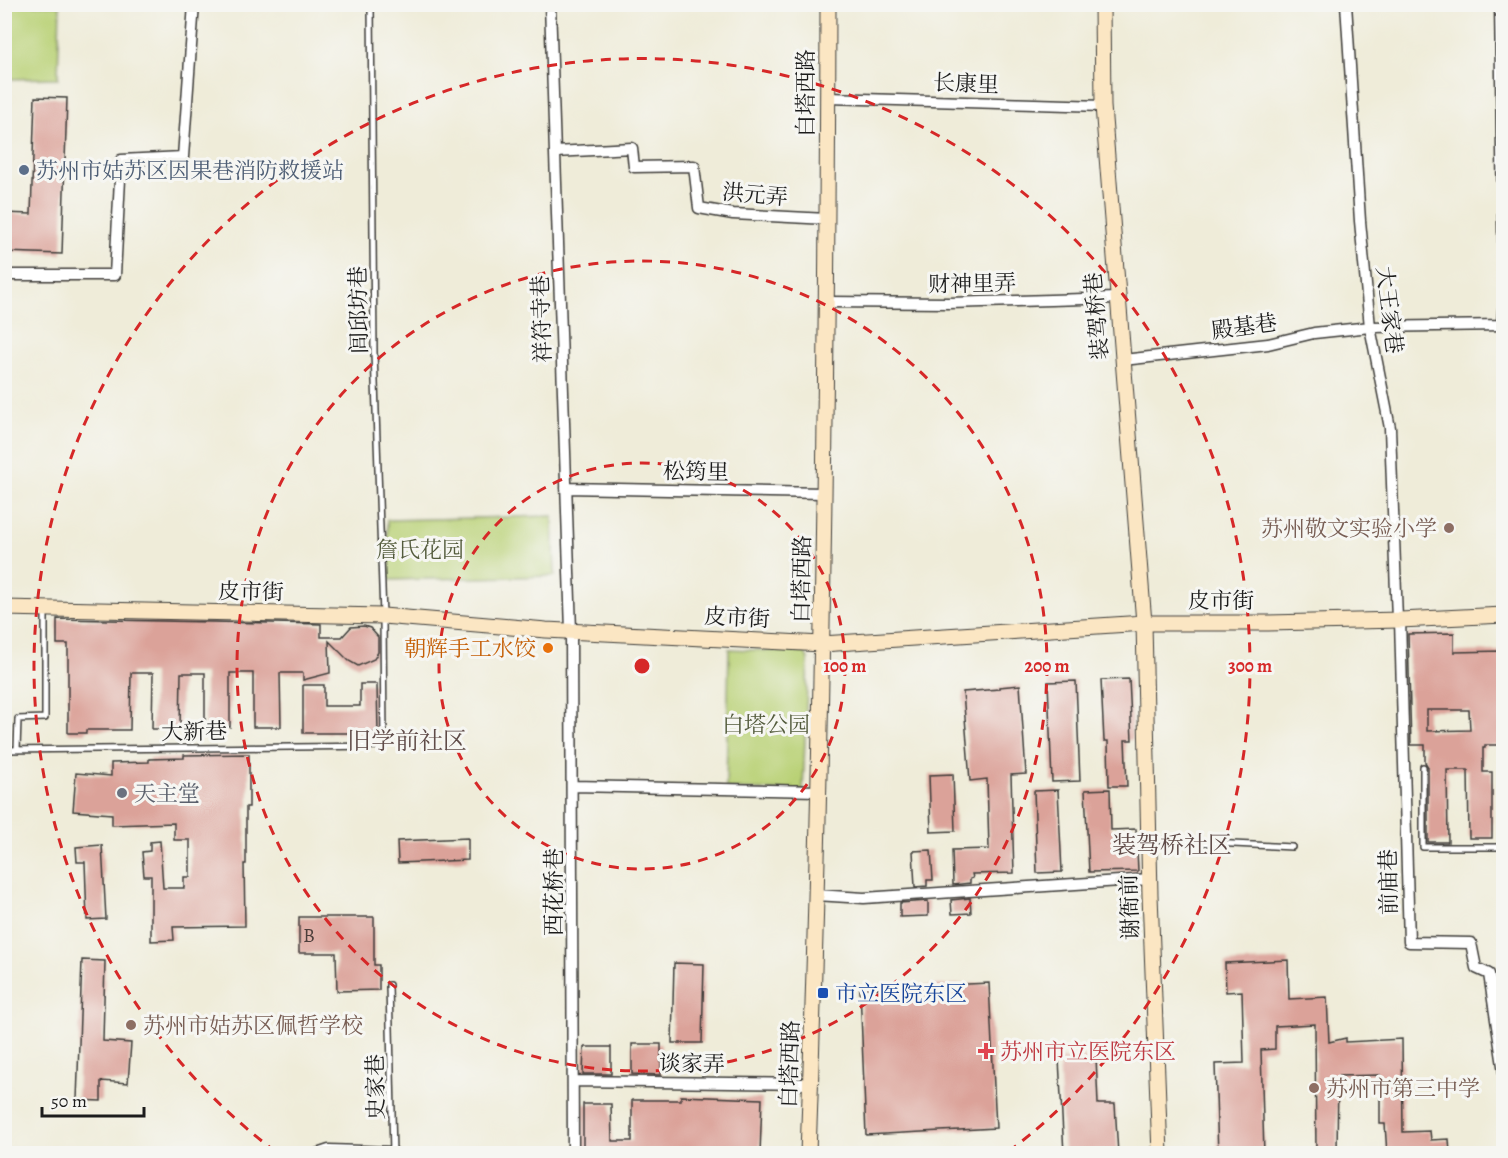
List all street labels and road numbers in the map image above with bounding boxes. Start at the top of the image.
street label: 白塔西路 [791,49,821,137]
street label: 长康里 [932,68,999,100]
street label: 洪元弄 [721,177,789,213]
street label: 大王家巷 [1369,265,1409,356]
street label: 闾邱坊巷 [343,266,375,354]
street label: 财神里弄 [928,268,1016,300]
street label: 装驾桥巷 [1078,271,1116,361]
street label: 祥符寺巷 [525,274,559,363]
street label: 殿基巷 [1209,308,1279,346]
street label: 松筠里 [663,456,729,488]
street label: 白塔西路 [786,535,818,623]
street label: 皮市街 [218,576,284,608]
street label: 皮市街 [1188,586,1254,616]
street label: 皮市街 [703,601,771,635]
street label: 大新巷 [161,716,227,748]
street label: 西花桥巷 [539,848,569,936]
street label: 前庙巷 [1373,849,1405,915]
street label: 谢衙前 [1114,873,1146,940]
street label: 白塔西路 [773,1020,807,1109]
street label: 谈家弄 [659,1048,725,1080]
street label: 史家巷 [360,1054,392,1120]

